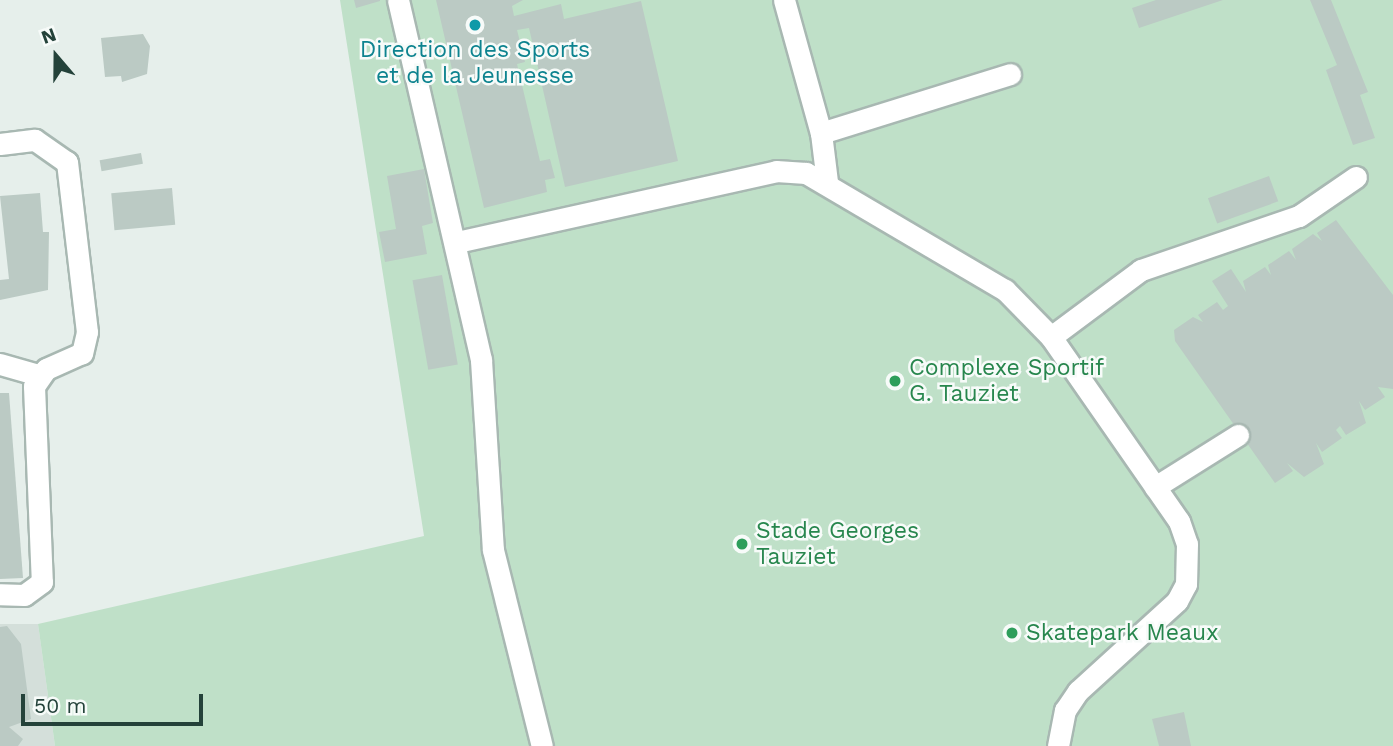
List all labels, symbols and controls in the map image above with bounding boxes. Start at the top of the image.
marker: Direction des Sports et de la Jeunesse [467,17,483,33]
north arrow [21,21,91,91]
text: N [38,23,59,49]
place label: Direction des Sports et de la Jeunesse [360,36,590,90]
place label: Complexe Sportif G. Tauziet [909,354,1104,408]
marker: Complexe Sportif G. Tauziet [887,373,903,389]
place label: Stade Georges Tauziet [756,517,919,571]
marker: Stade Georges Tauziet [734,536,750,552]
place label: Skatepark Meaux [1026,619,1219,647]
marker: Skatepark Meaux [1004,625,1020,641]
scale bar [24,680,206,724]
text: 50 m [34,693,86,718]

